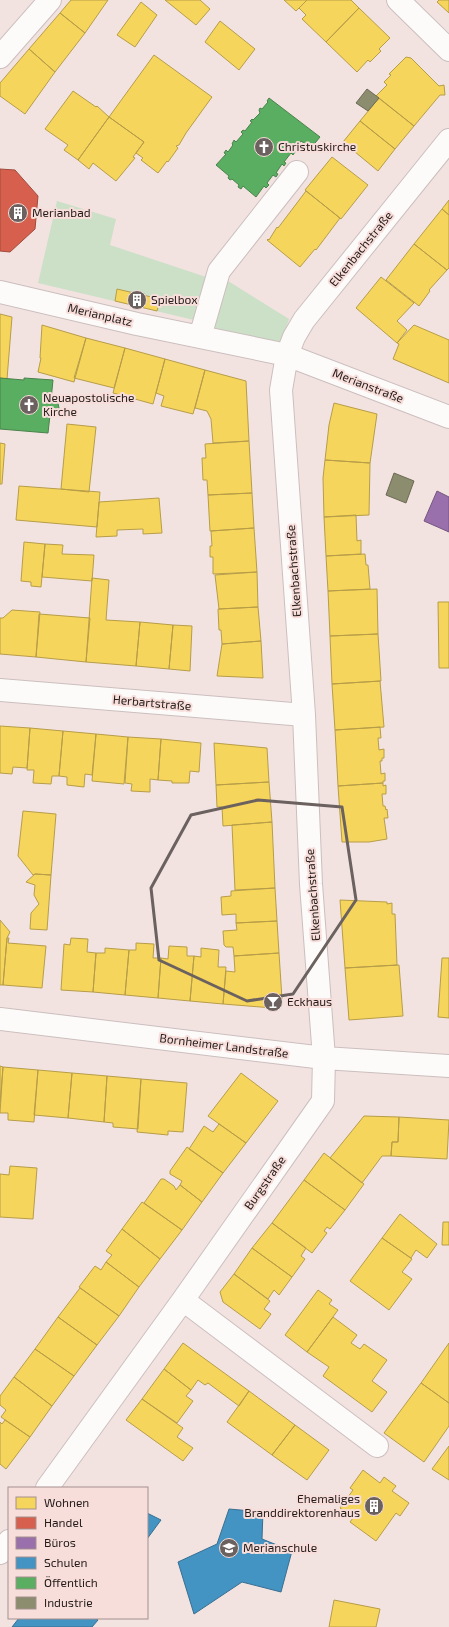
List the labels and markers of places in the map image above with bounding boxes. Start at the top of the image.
church icon: Christuskirche [253,136,275,158]
place label: Christuskirche [278,139,356,153]
building icon: Merianbad [7,202,29,224]
place label: Merianbad [32,205,91,219]
building icon: Spielbox [126,289,148,311]
place label: Spielbox [151,292,198,306]
place label: Neuapostolische Kirche [43,390,135,418]
church icon: Neuapostolische Kirche [18,394,40,416]
bar icon: Eckhaus [262,991,284,1013]
place label: Eckhaus [287,994,332,1008]
place label: Ehemaliges Branddirektorenhaus [244,1491,360,1519]
building icon: Ehemaliges Branddirektorenhaus [363,1495,385,1517]
school or university icon: Merianschule [218,1537,240,1559]
place label: Merianschule [243,1540,317,1554]

